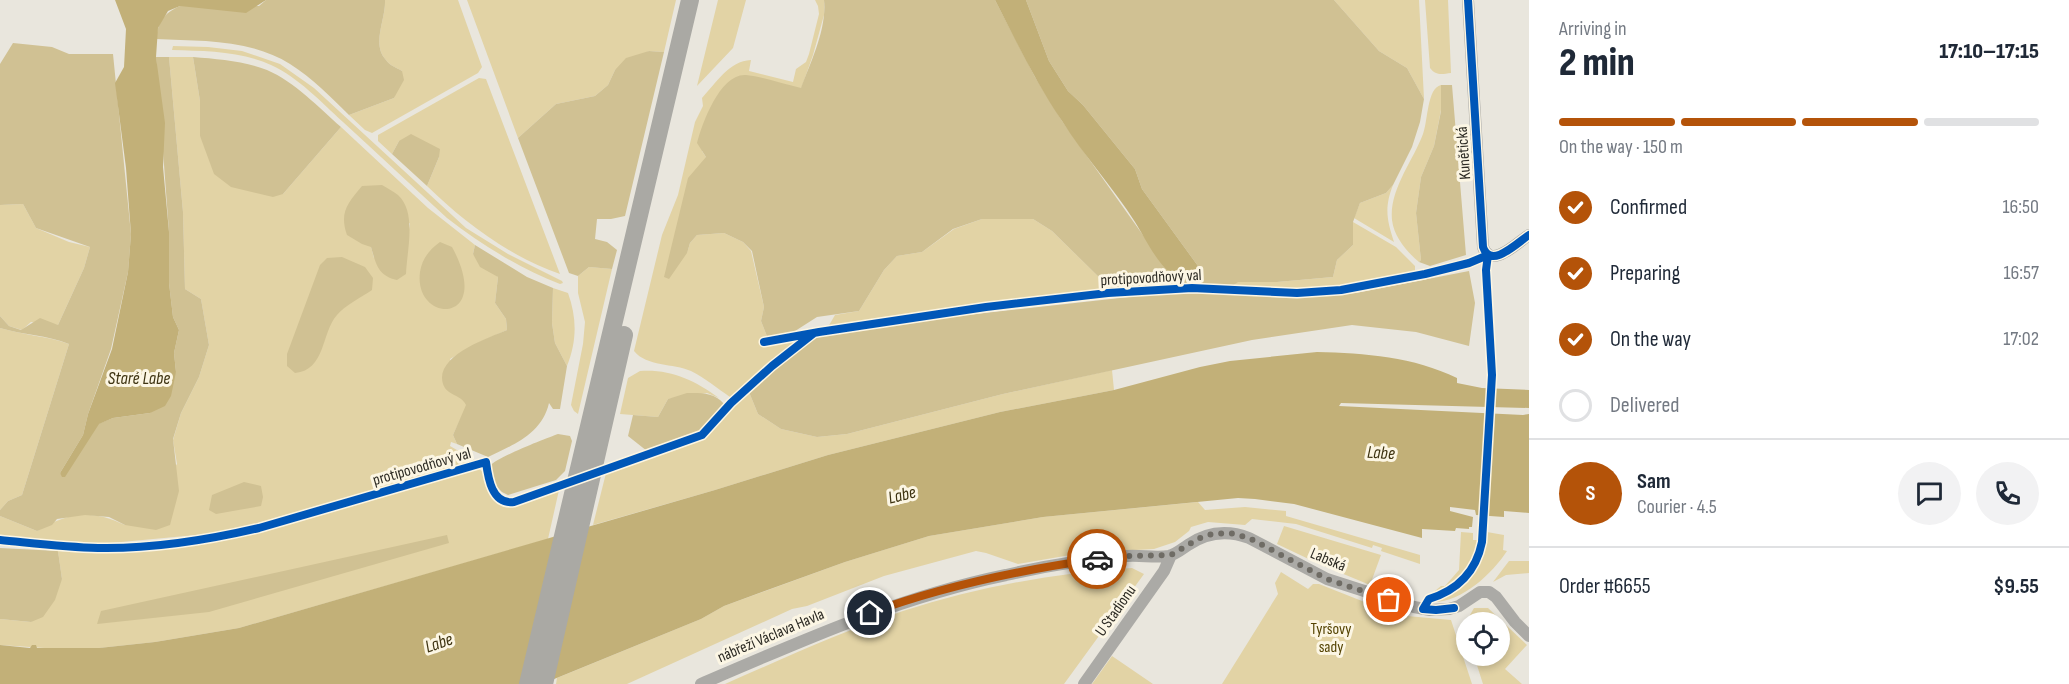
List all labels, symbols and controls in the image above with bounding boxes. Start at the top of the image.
text: Arriving in [1559,17,1627,41]
text: 17:10–17:15 [1939,38,2039,65]
text: 2 min [1559,40,1635,87]
street label: Kunětická [1453,126,1475,180]
text: On the way · 150 m [1559,135,1683,159]
icon: check [1559,191,1592,224]
text: Confirmed [1610,194,1687,221]
text: 16:50 [2003,195,2039,219]
icon: check [1559,257,1592,290]
text: Preparing [1610,260,1680,287]
text: 16:57 [2004,261,2039,285]
street label: protipovodňový val [1100,266,1202,290]
icon: check [1559,323,1592,356]
text: On the way [1610,326,1691,353]
text: 17:02 [2003,327,2039,351]
water label: Staré Labe [108,368,170,389]
text: Delivered [1610,392,1679,419]
water label: Labe [1367,442,1395,464]
street label: protipovodňový val [371,444,473,490]
button: chat [1898,462,1961,525]
button: phone [1976,462,2039,525]
text: Sam [1637,468,1671,495]
text: S [1586,480,1595,507]
water label: Labe [886,481,918,509]
text: Courier · 4.5 [1637,495,1717,519]
courier [1067,529,1127,589]
icon: car [1081,543,1114,576]
street label: Labská [1307,544,1349,576]
text: Order #6655 [1559,573,1651,600]
text: $9.55 [1993,573,2039,600]
pin [1363,574,1414,625]
street label: U Stadionu [1092,582,1140,640]
icon: bag [1372,583,1405,616]
pin [844,587,895,638]
icon: home [853,596,886,629]
street label: nábřeží Václava Havla [715,605,827,667]
map controls [1456,612,1510,666]
button: locate [1456,612,1510,666]
park label: Tyršovy sady [1311,620,1352,657]
water label: Labe [422,629,456,657]

